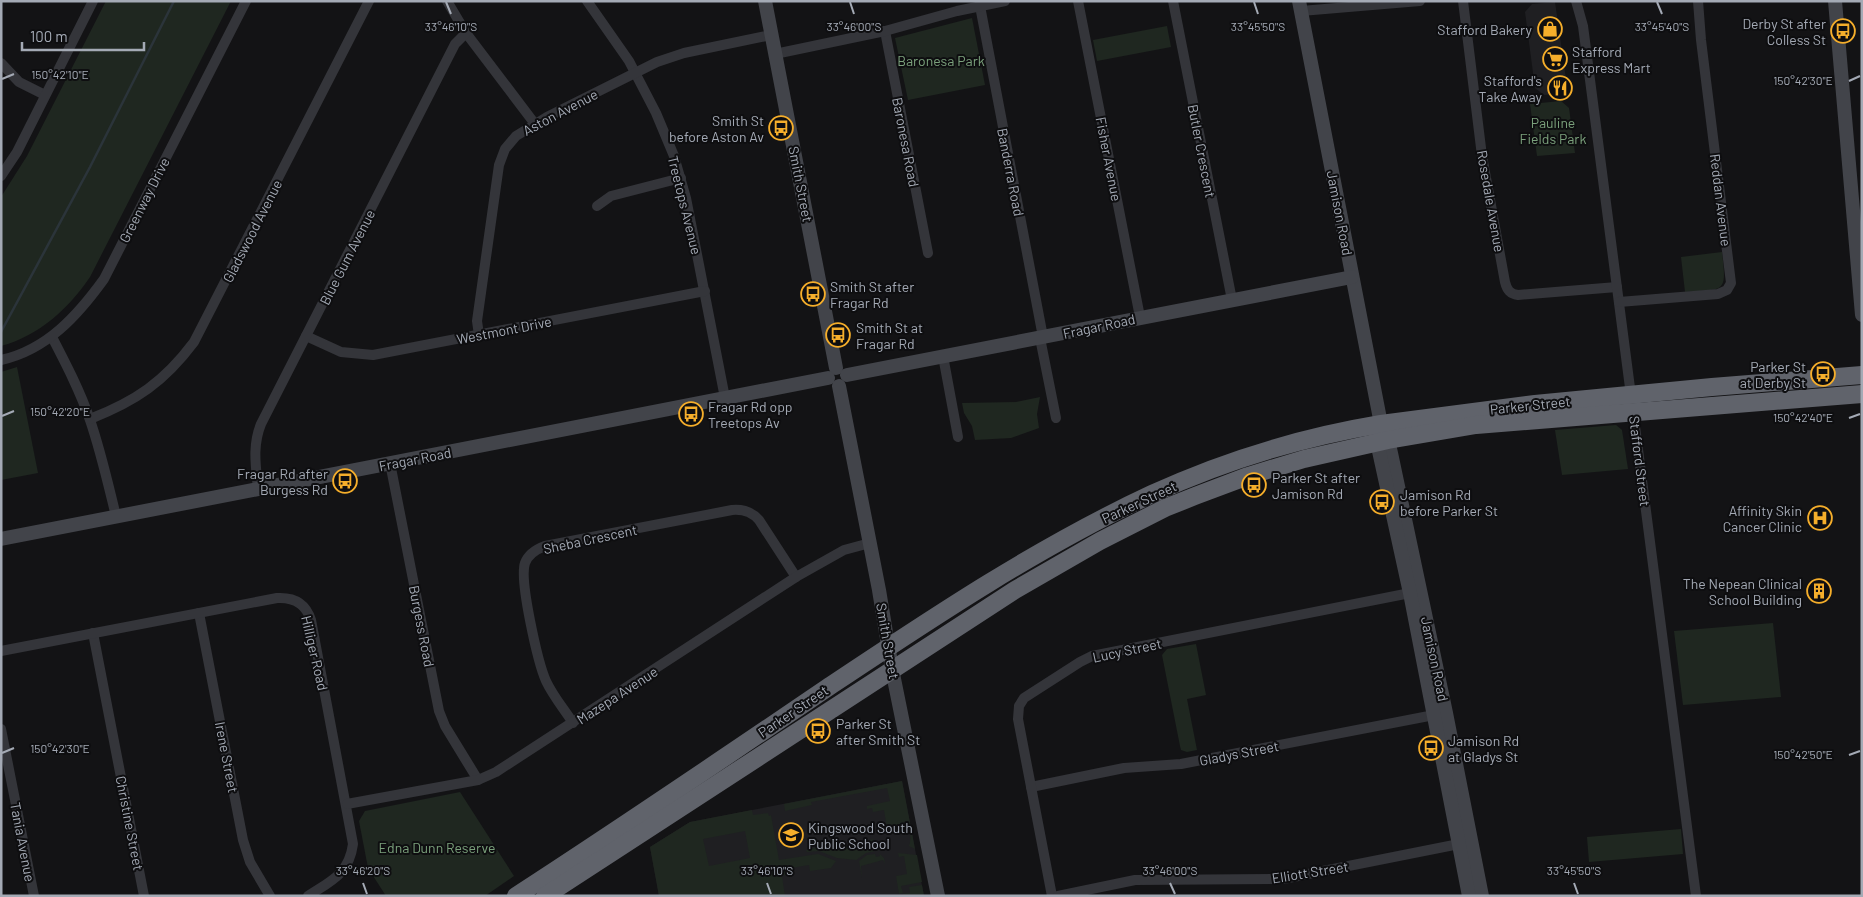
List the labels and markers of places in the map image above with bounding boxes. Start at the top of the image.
place label: Derby St after Colless St [1742,15,1826,48]
shop icon: Stafford Bakery [1537,16,1563,42]
bus stop icon: Derby St after Colless St [1830,18,1856,44]
place label: Stafford Bakery [1437,21,1533,38]
place label: Stafford Express Mart [1572,43,1651,76]
supermarket icon: Stafford Express Mart [1542,46,1568,72]
place label: Stafford's Take Away [1479,72,1543,105]
restaurant icon: Stafford's Take Away [1547,75,1573,101]
place label: Smith St before Aston Av [669,112,764,145]
bus stop icon: Smith St before Aston Av [768,115,794,141]
place label: Smith St after Fragar Rd [830,278,914,311]
bus stop icon: Smith St after Fragar Rd [800,281,826,307]
place label: Smith St at Fragar Rd [856,319,923,352]
bus stop icon: Smith St at Fragar Rd [825,322,851,348]
place label: Parker St at Derby St [1740,358,1806,391]
bus stop icon: Parker St at Derby St [1810,361,1836,387]
place label: Fragar Rd opp Treetops Av [708,398,793,431]
bus stop icon: Fragar Rd opp Treetops Av [678,401,704,427]
place label: Fragar Rd after Burgess Rd [237,465,328,498]
bus stop icon: Fragar Rd after Burgess Rd [332,468,358,494]
place label: Parker St after Jamison Rd [1272,469,1360,502]
bus stop icon: Parker St after Jamison Rd [1241,472,1267,498]
place label: Jamison Rd before Parker St [1400,486,1498,519]
bus stop icon: Jamison Rd before Parker St [1369,489,1395,515]
place label: Affinity Skin Cancer Clinic [1723,502,1802,535]
hospital icon: Affinity Skin Cancer Clinic [1807,505,1833,531]
place label: The Nepean Clinical School Building [1683,575,1802,608]
building icon: The Nepean Clinical School Building [1806,578,1832,604]
place label: Parker St after Smith St [836,715,920,748]
bus stop icon: Parker St after Smith St [805,718,831,744]
place label: Jamison Rd at Gladys St [1448,732,1519,765]
bus stop icon: Jamison Rd at Gladys St [1418,735,1444,761]
place label: Kingswood South Public School [808,819,913,852]
school or university icon: Kingswood South Public School [778,822,804,848]

